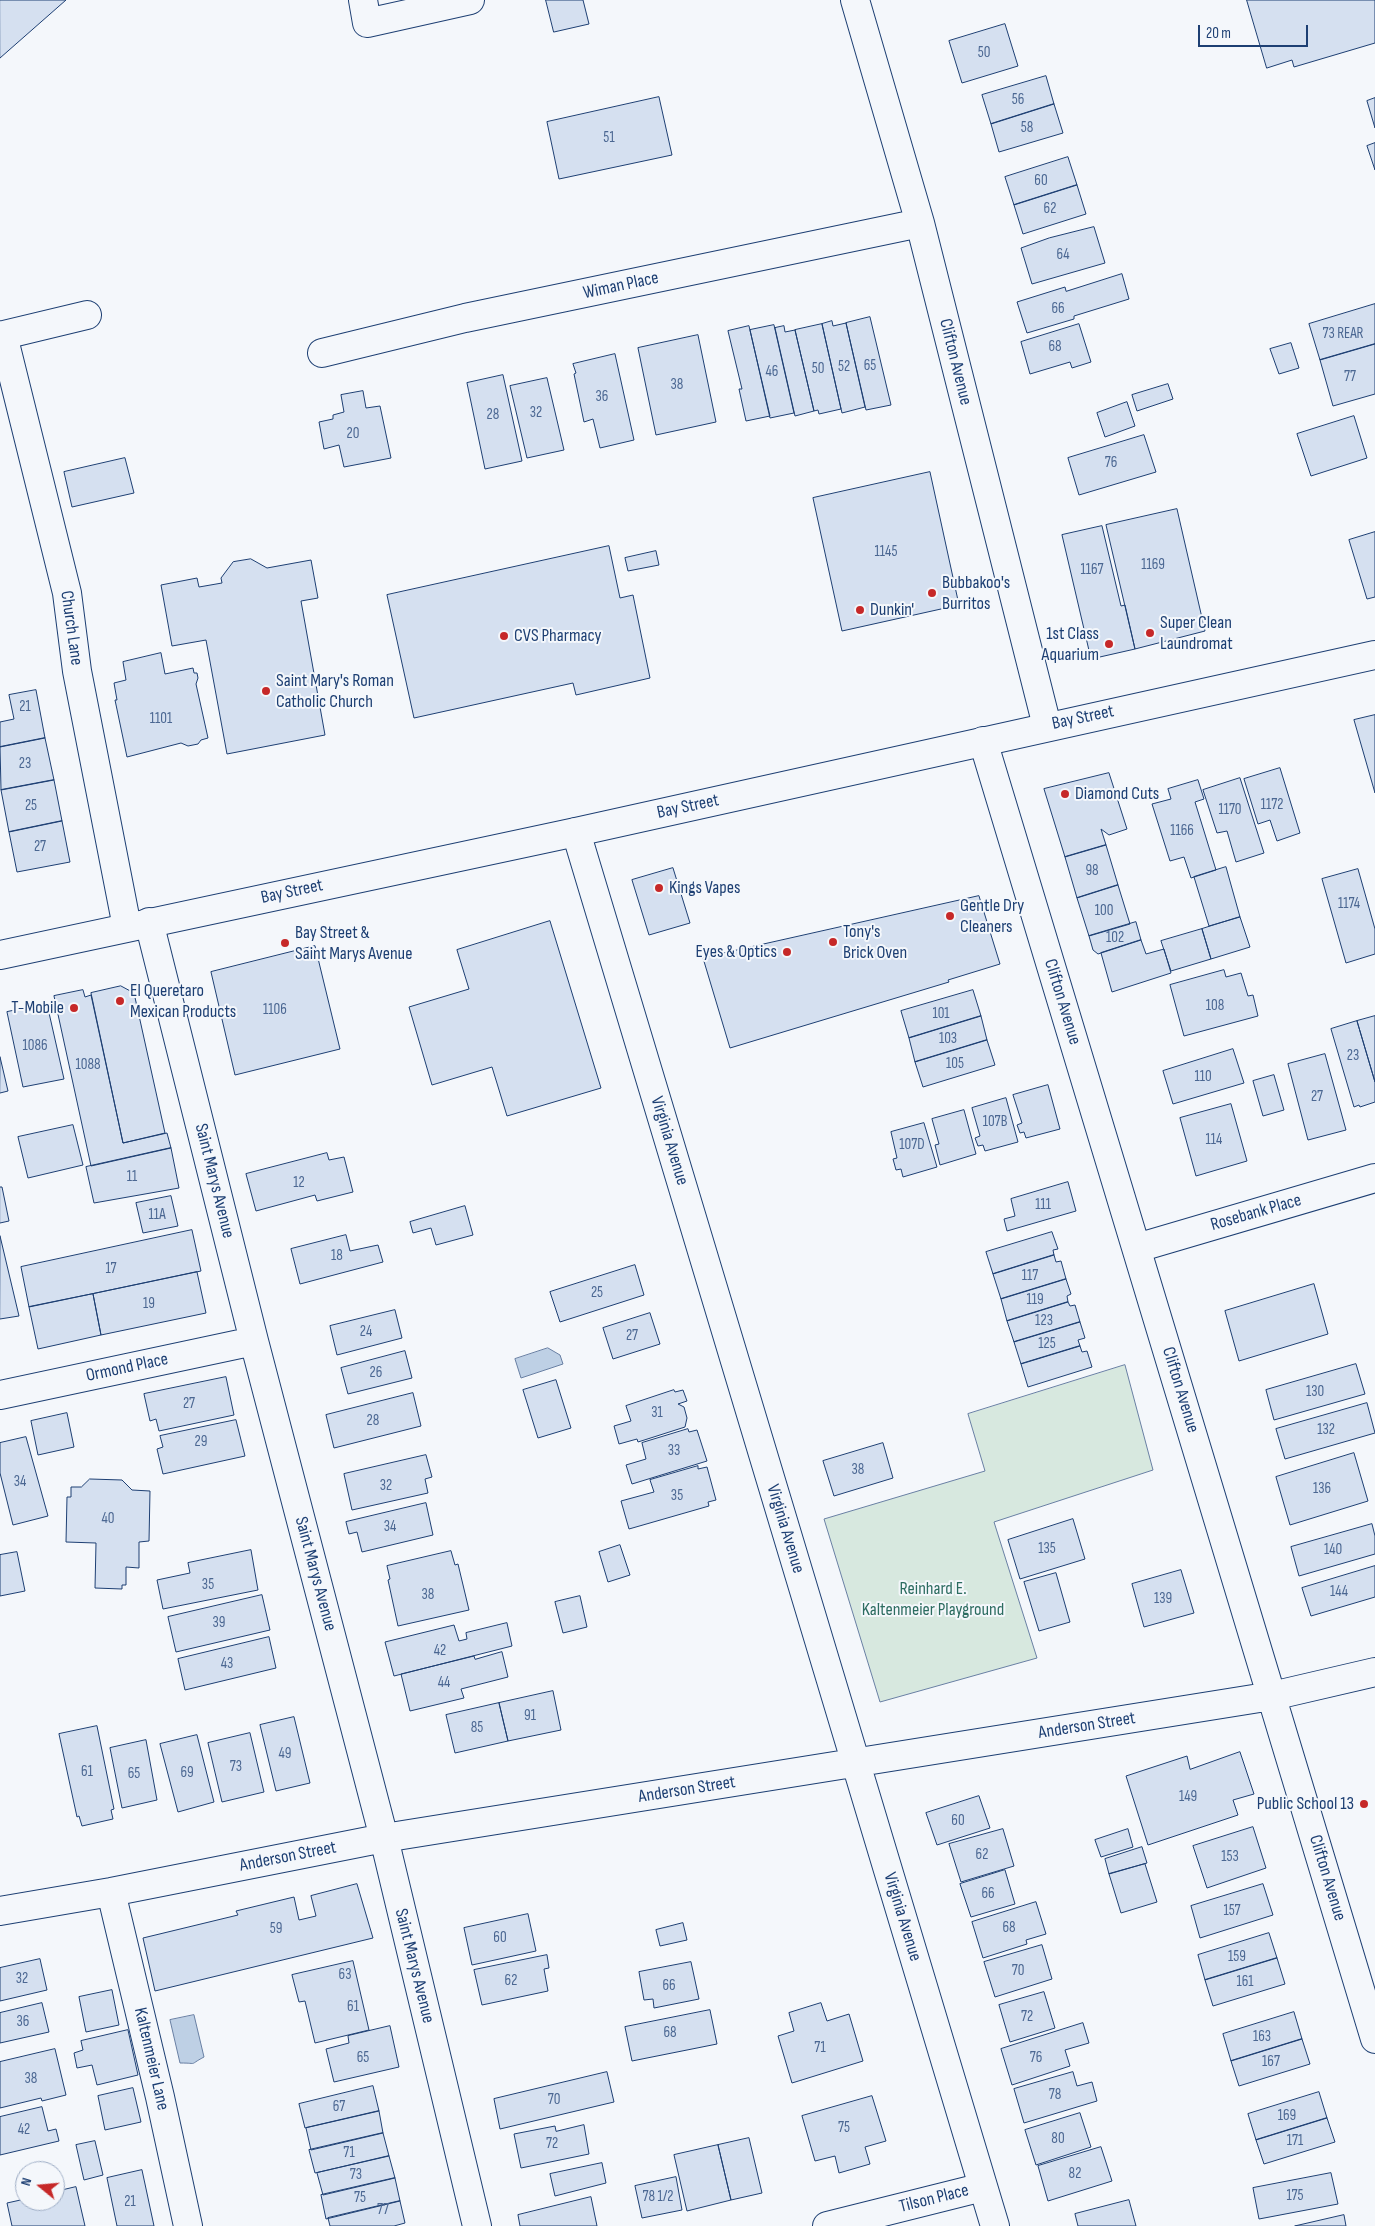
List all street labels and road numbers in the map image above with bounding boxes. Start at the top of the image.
street label: Wiman Place [581,267,661,305]
street label: Clifton Avenue [934,317,976,407]
street label: Church Lane [55,589,87,667]
street label: Bay Street [1050,701,1116,735]
street label: Bay Street [655,790,721,824]
street label: Bay Street [259,875,325,909]
street label: Clifton Avenue [1039,957,1085,1047]
street label: Virginia Avenue [645,1094,693,1188]
street label: Saint Marys Avenue [189,1121,239,1241]
street label: Rosebank Place [1208,1190,1304,1236]
street label: Clifton Avenue [1157,1345,1203,1435]
street label: Ormond Place [84,1349,170,1387]
street label: Virginia Avenue [761,1482,809,1576]
street label: Saint Marys Avenue [289,1515,341,1633]
street label: Anderson Street [1037,1708,1137,1744]
street label: Anderson Street [637,1772,737,1808]
street label: Clifton Avenue [1304,1833,1350,1923]
street label: Anderson Street [238,1837,338,1877]
street label: Virginia Avenue [878,1870,926,1964]
street label: Saint Marys Avenue [389,1906,439,2026]
street label: Kaltenmeier Lane [129,2006,173,2112]
street label: Tilson Place [897,2180,971,2218]

